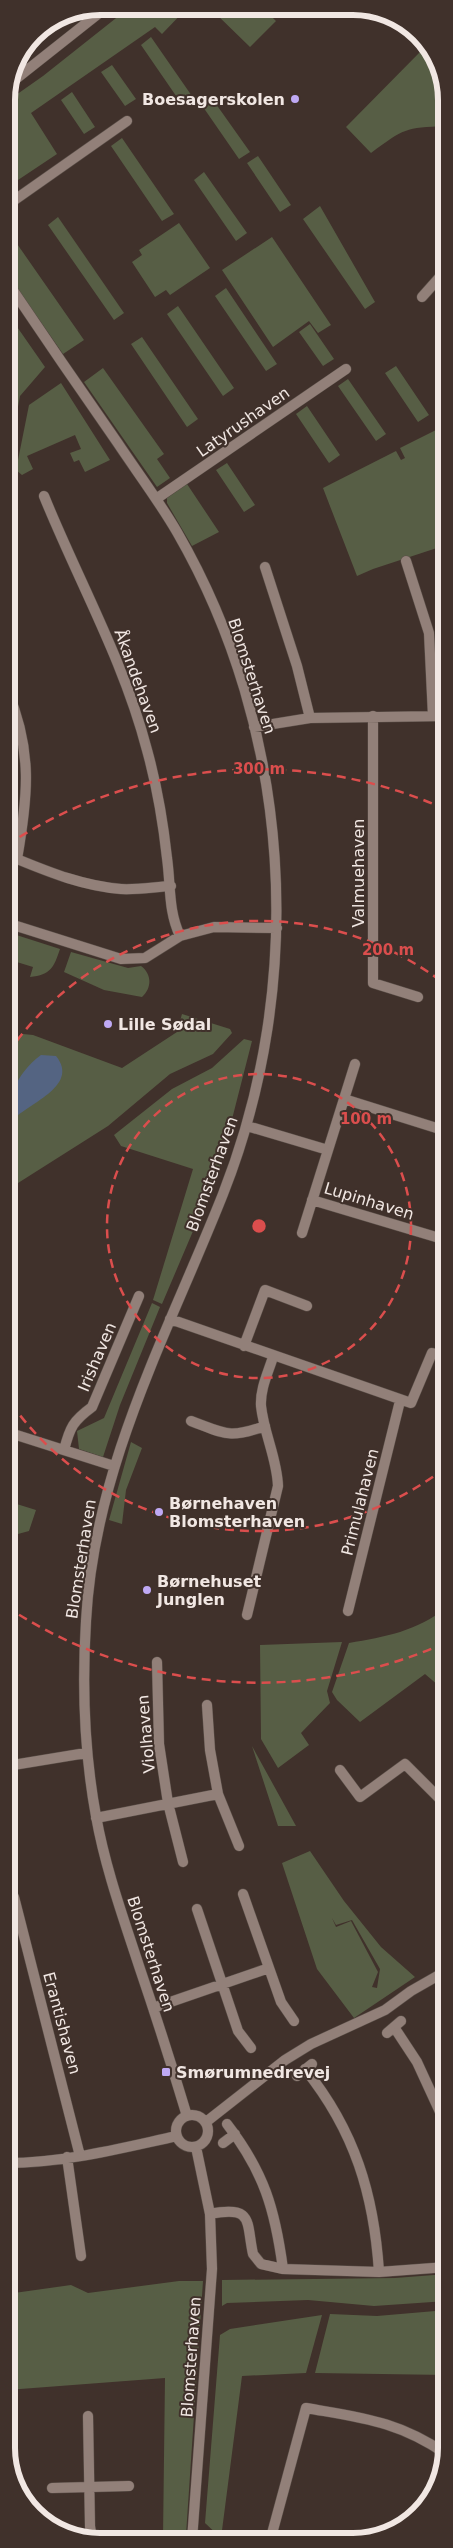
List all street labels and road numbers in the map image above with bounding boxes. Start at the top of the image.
street label: Latyrushaven [193,383,293,461]
street label: Blomsterhaven [224,616,280,736]
street label: Åkandehaven [110,626,166,736]
street label: Valmuehaven [349,819,368,927]
street label: Blomsterhaven [182,1114,242,1234]
street label: Lupinhaven [322,1178,416,1224]
street label: Irishaven [74,1319,120,1395]
street label: Primulahaven [338,1446,382,1558]
street label: Blomsterhaven [62,1498,100,1620]
street label: Violhaven [133,1694,159,1774]
street label: Blomsterhaven [123,1894,179,2014]
street label: Erantishaven [39,1970,85,2076]
street label: Blomsterhaven [177,2296,205,2418]

